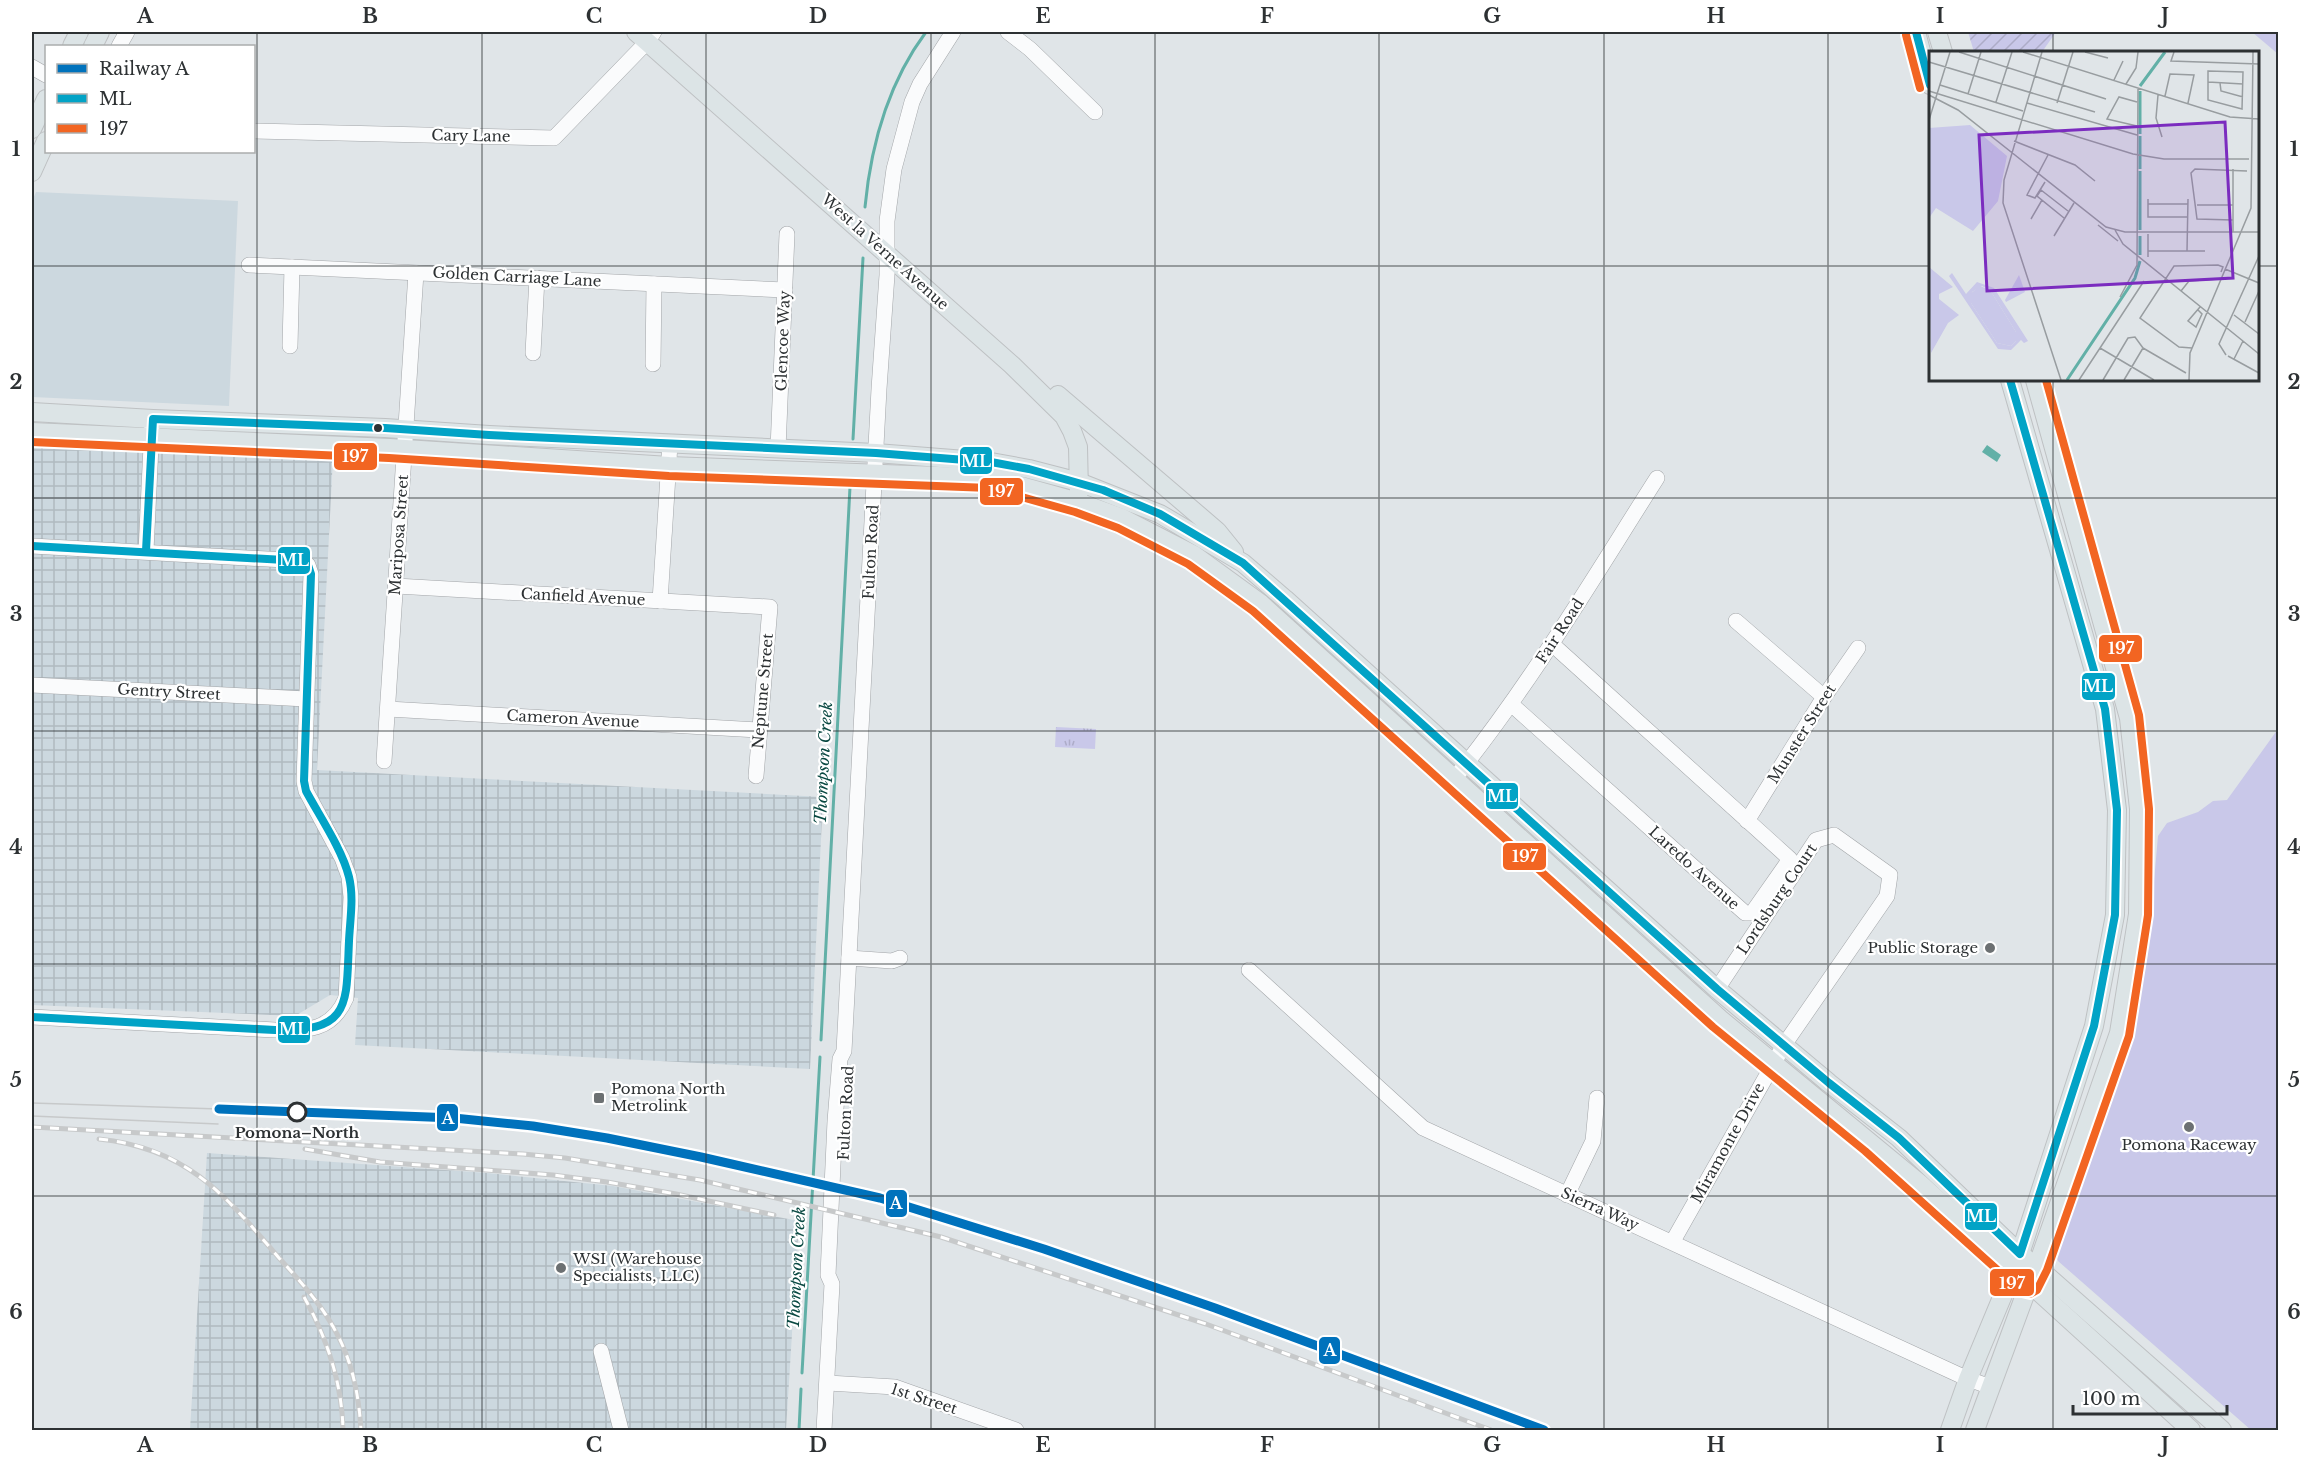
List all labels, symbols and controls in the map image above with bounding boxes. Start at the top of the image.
text: A [136,4,154,28]
text: B [362,4,378,28]
text: C [586,4,602,28]
text: D [809,4,827,28]
text: E [1035,4,1051,28]
text: F [1260,4,1274,28]
text: G [1483,4,1501,28]
text: H [1707,4,1726,28]
text: I [1936,4,1944,28]
text: J [2157,4,2169,28]
legend [45,45,255,153]
inset map [1929,51,2259,381]
text: Railway A [99,58,190,80]
text: ML [99,88,132,110]
text: 197 [99,118,129,140]
street label: Cary Lane [431,125,511,146]
text: 1 [12,137,21,161]
text: 1 [2290,137,2299,161]
street label: West la Verne Avenue [817,189,953,314]
street label: Golden Carriage Lane [432,263,602,290]
street label: Glencoe Way [771,290,794,392]
text: 2 [9,370,23,394]
text: 2 [2287,370,2301,394]
unlabelled marker [372,422,384,434]
line badge: 197 [333,442,378,471]
text: 197 [342,446,369,466]
line badge: ML [959,446,993,475]
text: ML [961,451,991,471]
street label: Mariposa Street [385,473,412,596]
line badge: 197 [979,477,1024,506]
text: 197 [988,481,1015,501]
street label: Fulton Road [859,504,882,600]
line badge: ML [277,546,311,575]
text: ML [279,550,309,570]
street label: Canfield Avenue [520,584,646,609]
street label: Fair Road [1531,595,1588,667]
text: 3 [10,602,22,626]
text: 3 [2288,602,2300,626]
street label: Neptune Street [748,632,777,750]
line badge: 197 [2098,634,2143,663]
text: 197 [2108,638,2135,658]
line badge: ML [2081,672,2116,701]
text: ML [2083,676,2113,696]
street label: Gentry Street [117,679,221,704]
street label: Munster Street [1763,680,1840,787]
water label: Thompson Creek [810,701,836,825]
street label: Cameron Avenue [506,706,640,731]
line badge: ML [1485,782,1519,810]
text: ML [1487,786,1517,806]
street label: Laredo Avenue [1645,822,1744,913]
text: 4 [9,835,23,859]
text: 4 [2287,835,2301,859]
street label: Lordsburg Court [1732,839,1821,958]
line badge: 197 [1502,842,1547,871]
text: 197 [1512,846,1539,866]
place label: Public Storage [1867,938,1978,957]
marker: Public Storage [1983,941,1997,955]
line badge: ML [277,1015,311,1044]
text: ML [279,1019,309,1039]
street label: Fulton Road [834,1065,857,1161]
text: 5 [10,1068,22,1092]
text: 5 [2288,1068,2300,1092]
place label: Pomona North Metrolink [611,1079,725,1115]
street label: Miramonte Drive [1687,1079,1769,1206]
marker: Pomona North Metrolink [592,1091,606,1105]
marker: Pomona–North [287,1102,307,1122]
line badge: A [436,1103,459,1132]
text: A [441,1108,456,1128]
marker: Pomona Raceway [2182,1120,2196,1134]
place label: Pomona–North [235,1123,360,1142]
place label: Pomona Raceway [2121,1135,2257,1154]
street label: Sierra Way [1558,1183,1643,1234]
line badge: A [885,1189,908,1218]
text: A [889,1193,904,1213]
line badge: ML [1964,1202,1998,1231]
water label: Thompson Creek [783,1206,809,1330]
text: ML [1966,1206,1996,1226]
place label: WSI (Warehouse Specialists, LLC) [572,1249,701,1285]
marker: WSI (Warehouse Specialists, LLC) [554,1261,568,1275]
line badge: 197 [1989,1268,2035,1297]
text: 197 [1999,1273,2026,1293]
text: 6 [9,1300,23,1324]
text: 6 [2287,1300,2301,1324]
line badge: A [1318,1336,1341,1365]
text: A [1323,1340,1338,1360]
scale bar [2073,1378,2228,1416]
street label: 1st Street [889,1379,960,1418]
text: 100 m [2082,1388,2140,1410]
text: A [136,1433,154,1457]
text: B [362,1433,378,1457]
text: C [586,1433,602,1457]
text: D [809,1433,827,1457]
text: E [1035,1433,1051,1457]
text: F [1260,1433,1274,1457]
text: G [1483,1433,1501,1457]
text: H [1707,1433,1726,1457]
text: I [1936,1433,1944,1457]
text: J [2157,1433,2169,1457]

